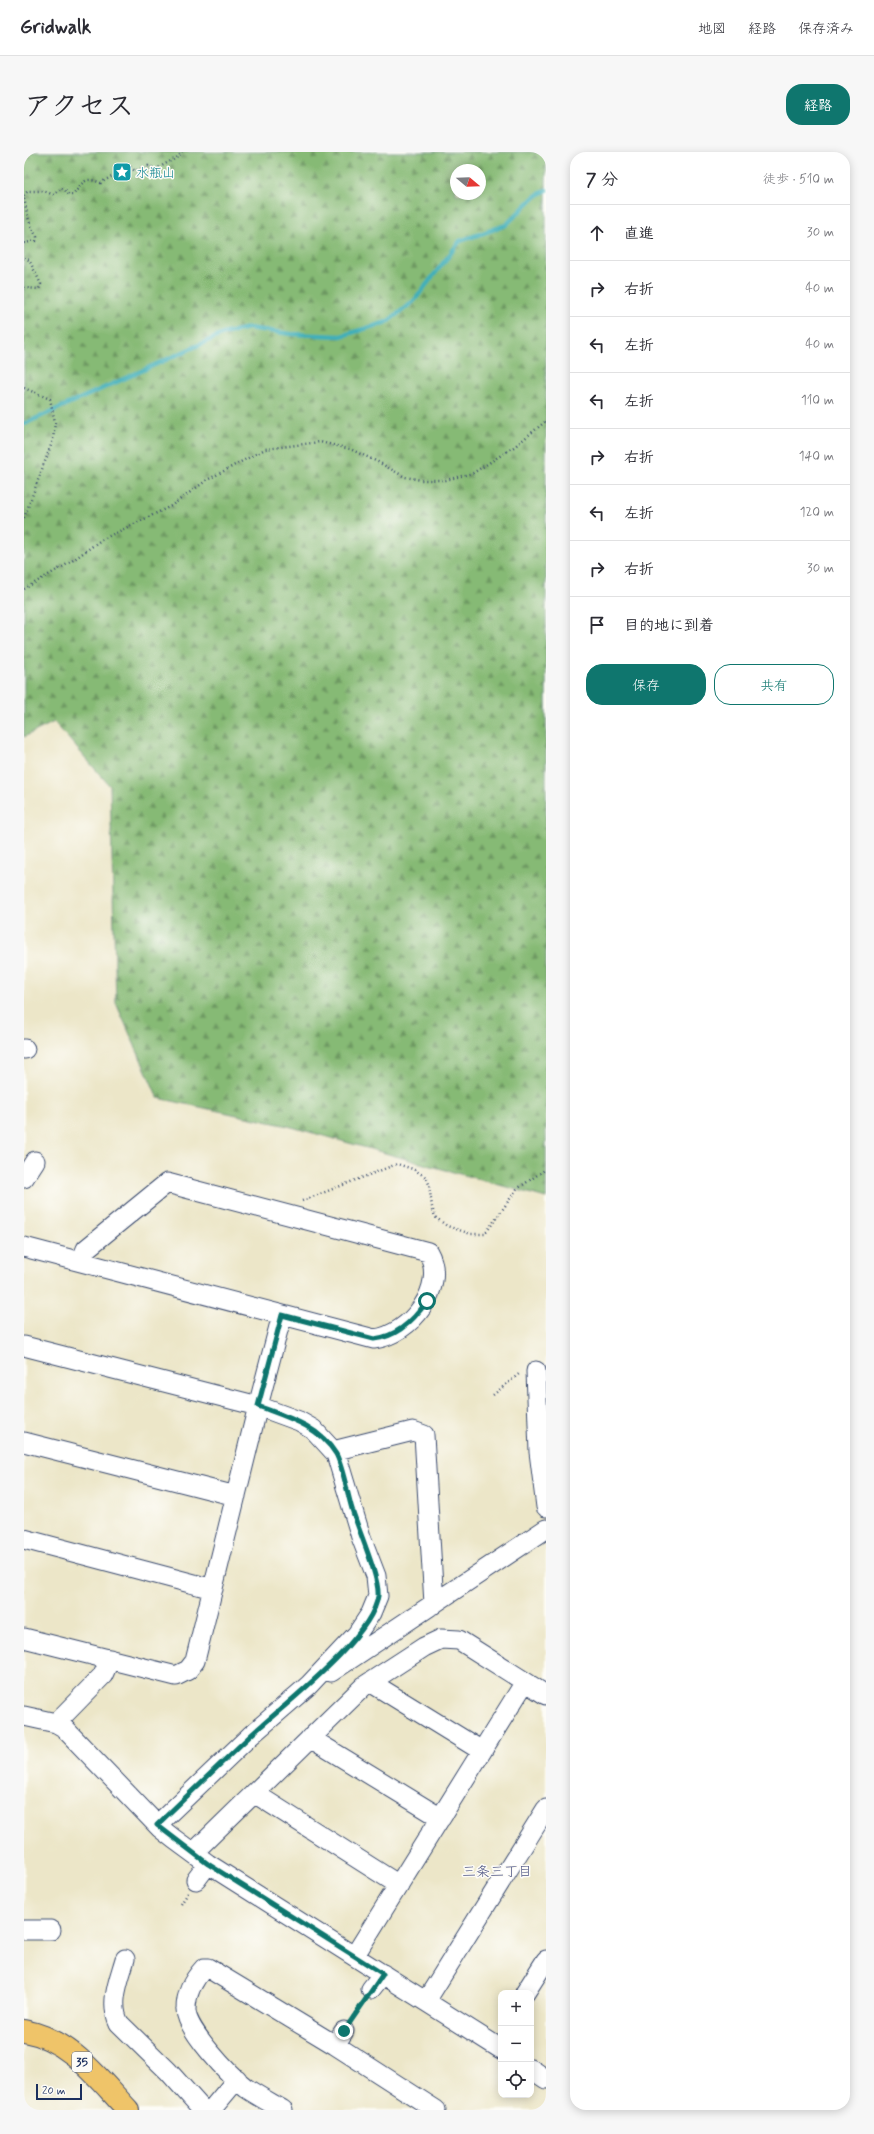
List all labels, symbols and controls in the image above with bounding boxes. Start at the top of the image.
text: Gridwalk [20,15,91,40]
text: 地図 [698,20,726,38]
text: 経路 [748,20,776,38]
text: 保存済み [798,20,854,38]
button: 経路 [786,84,850,125]
text: アクセス [24,89,134,126]
place icon: 水瓶山 [111,161,133,183]
north arrow [450,164,486,200]
place label: 水瓶山 [136,165,175,182]
text: 7 分 [586,169,618,191]
text: 徒歩 · 510 m [763,171,834,188]
icon: ahead [586,222,608,244]
text: 直進 [624,224,654,244]
text: 30 m [807,224,834,241]
icon: right [586,278,608,300]
text: 右折 [624,280,654,300]
text: 40 m [805,280,834,297]
icon: left [586,334,608,356]
text: 左折 [624,336,654,356]
text: 40 m [805,336,834,353]
icon: left [586,390,608,412]
text: 左折 [624,392,654,412]
text: 110 m [801,392,834,409]
icon: right [586,446,608,468]
text: 右折 [624,448,654,468]
text: 140 m [799,448,834,465]
icon: left [586,502,608,524]
text: 左折 [624,504,654,524]
text: 120 m [800,504,834,521]
icon: right [586,558,608,580]
text: 右折 [624,560,654,580]
text: 30 m [807,560,834,577]
icon: arrive [586,614,608,636]
text: 目的地に到着 [624,616,714,636]
button: 保存 [586,664,706,705]
button: 共有 [714,664,834,705]
route start [418,1292,436,1310]
district label: 三条三丁目 [462,1863,532,1881]
map controls [498,1990,534,2098]
button: + [498,1990,534,2026]
route end [335,2022,353,2040]
button: − [498,2026,534,2062]
road number: 35 [72,2052,92,2072]
button: locate [498,2062,534,2098]
scale bar [36,2082,82,2101]
text: 20 m [42,2084,65,2098]

